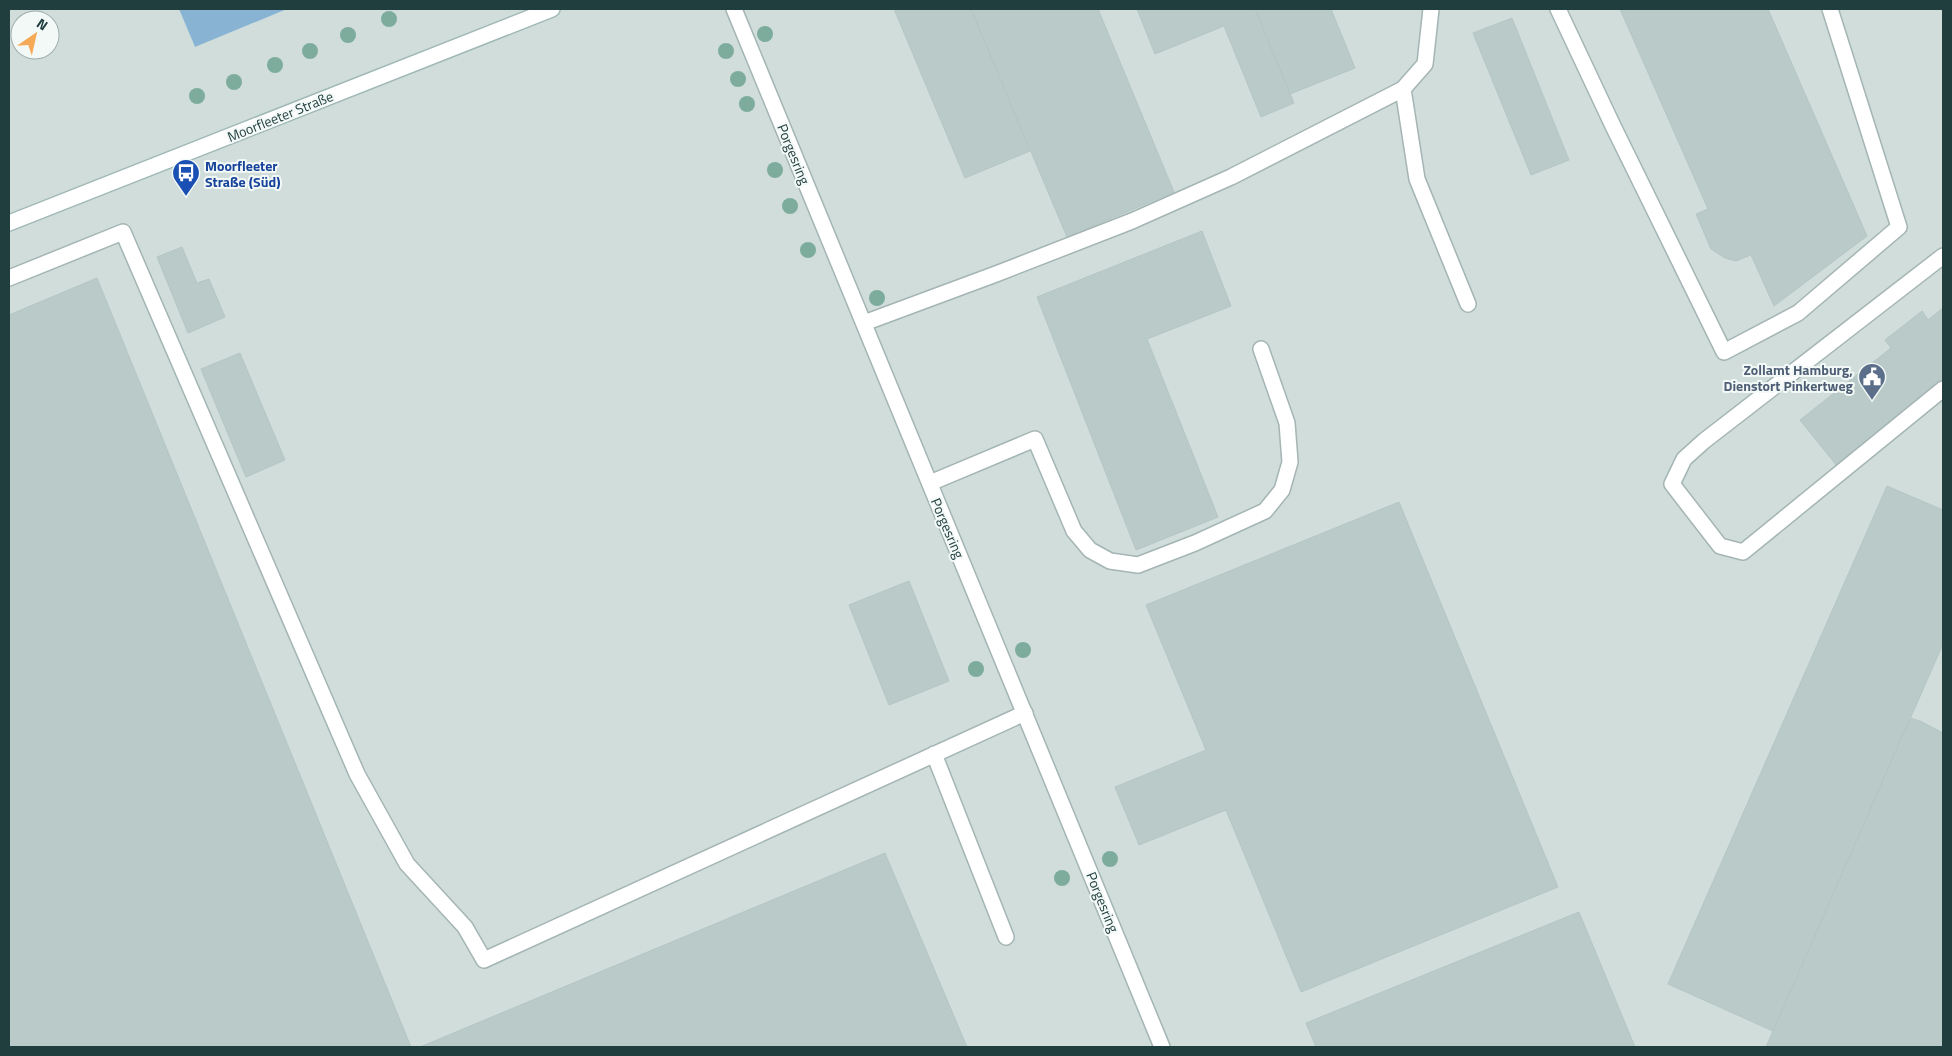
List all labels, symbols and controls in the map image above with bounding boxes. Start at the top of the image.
north arrow [10,10,60,60]
text: N [33,12,52,35]
street label: Moorfleeter Straße [224,85,336,147]
street label: Porgesring [772,120,816,188]
place label: Moorfleeter Straße (Süd) [205,155,280,192]
bus stop icon: Moorfleeter Straße (Süd) [171,158,201,197]
place label: Zollamt Hamburg, Dienstort Pinkertweg [1723,359,1854,396]
public building icon: Zollamt Hamburg, Dienstort Pinkertweg [1857,362,1887,401]
street label: Porgesring [926,495,970,561]
street label: Porgesring [1081,868,1125,936]

